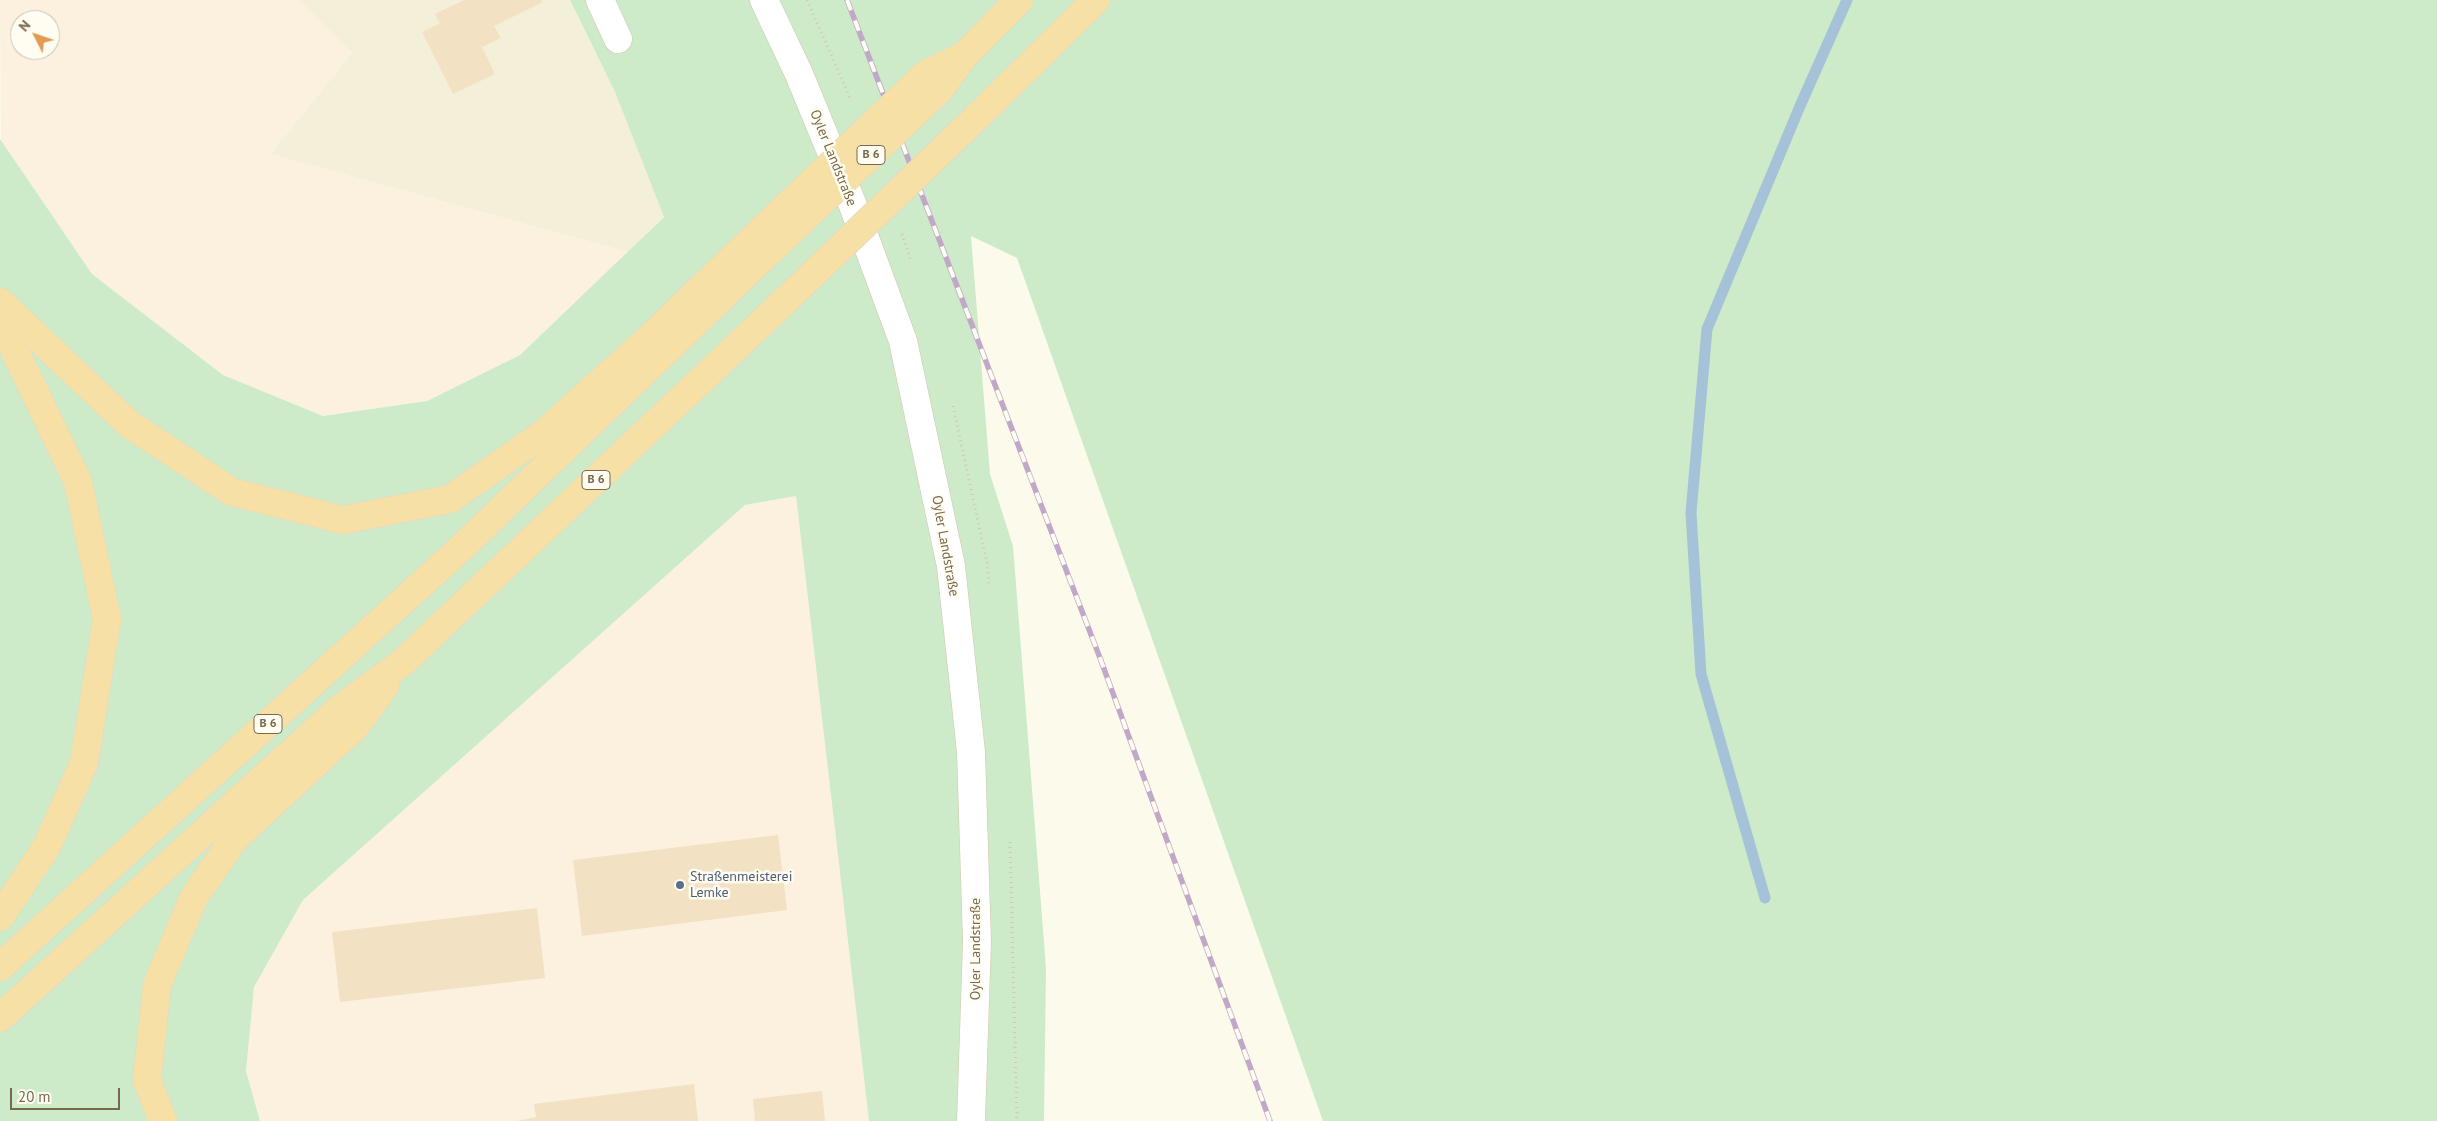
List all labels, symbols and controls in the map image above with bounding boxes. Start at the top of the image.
north arrow [10,10,60,60]
text: N [15,16,34,35]
street label: Oyler Landstraße [806,107,860,209]
road number: B 6 [857,146,885,164]
road number: B 6 [582,470,610,490]
street label: Oyler Landstraße [928,494,962,598]
road number: B 6 [254,714,282,734]
place label: Straßenmeisterei Lemke [690,869,792,902]
marker: Straßenmeisterei Lemke [674,879,686,891]
street label: Oyler Landstraße [968,898,984,1000]
scale bar [12,1078,122,1110]
text: 20 m [18,1087,51,1106]

